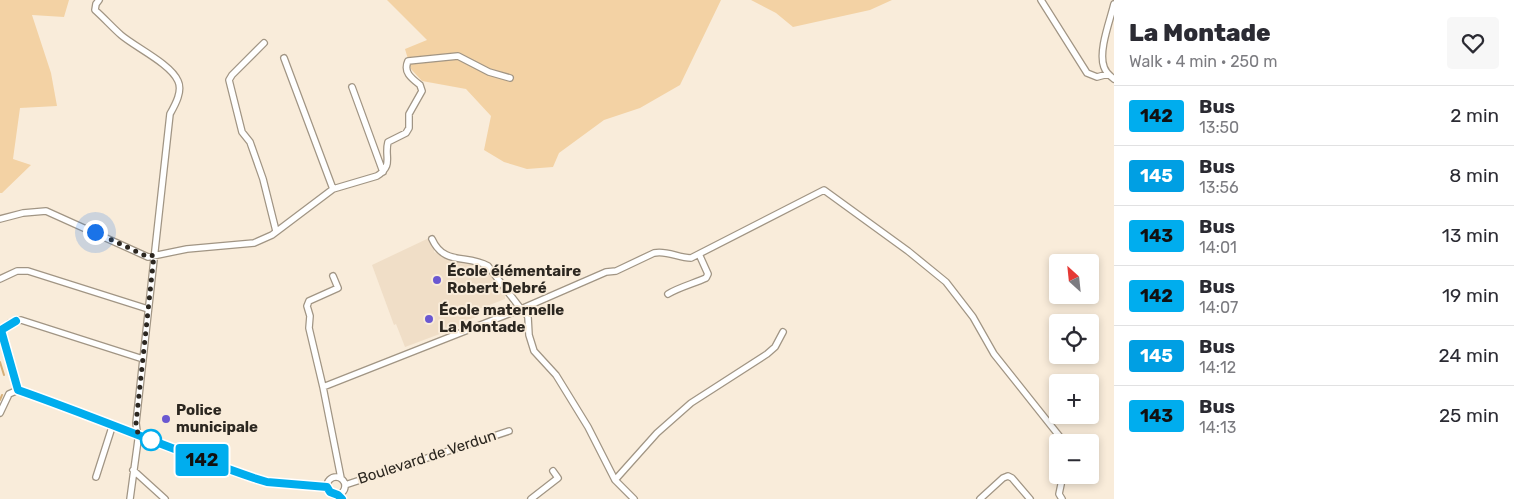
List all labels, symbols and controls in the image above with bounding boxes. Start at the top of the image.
button: heart [1447,17,1499,69]
text: La Montade [1129,19,1271,47]
text: Walk · 4 min · 250 m [1129,52,1277,71]
text: Bus [1199,95,1235,118]
text: 2 min [1450,104,1499,127]
text: 142 [1140,105,1173,127]
text: 13:50 [1199,118,1239,137]
text: Bus [1199,155,1235,178]
text: 8 min [1449,164,1499,187]
text: 145 [1140,165,1173,187]
text: 13:56 [1199,178,1239,197]
text: Bus [1199,215,1235,238]
your location [83,220,108,245]
text: 13 min [1442,224,1499,247]
text: 143 [1140,225,1173,247]
text: 14:01 [1199,238,1237,257]
north arrow [1049,254,1099,304]
map controls [1049,254,1099,484]
place label: École élémentaire Robert Debré [447,262,581,297]
marker: École élémentaire Robert Debré [431,274,443,286]
text: Bus [1199,275,1235,298]
text: 19 min [1442,284,1499,307]
text: 142 [1140,285,1173,307]
text: 14:07 [1199,298,1238,317]
place label: École maternelle La Montade [439,301,564,336]
marker: École maternelle La Montade [423,313,435,325]
button: locate [1049,314,1099,364]
text: Bus [1199,335,1235,358]
text: 24 min [1439,344,1499,367]
text: 145 [1140,345,1173,367]
text: 14:12 [1199,358,1236,377]
button: + [1049,374,1099,424]
text: Bus [1199,395,1235,418]
place label: Police municipale [176,401,258,436]
text: 25 min [1439,404,1499,427]
text: 143 [1140,405,1173,427]
marker: Police municipale [160,413,172,425]
text: 14:13 [1199,418,1236,437]
street label: Boulevard de Verdun [356,426,498,488]
unlabelled marker [140,429,162,451]
button: − [1049,434,1099,484]
line badge: 142 [173,444,231,476]
text: 142 [186,449,218,471]

